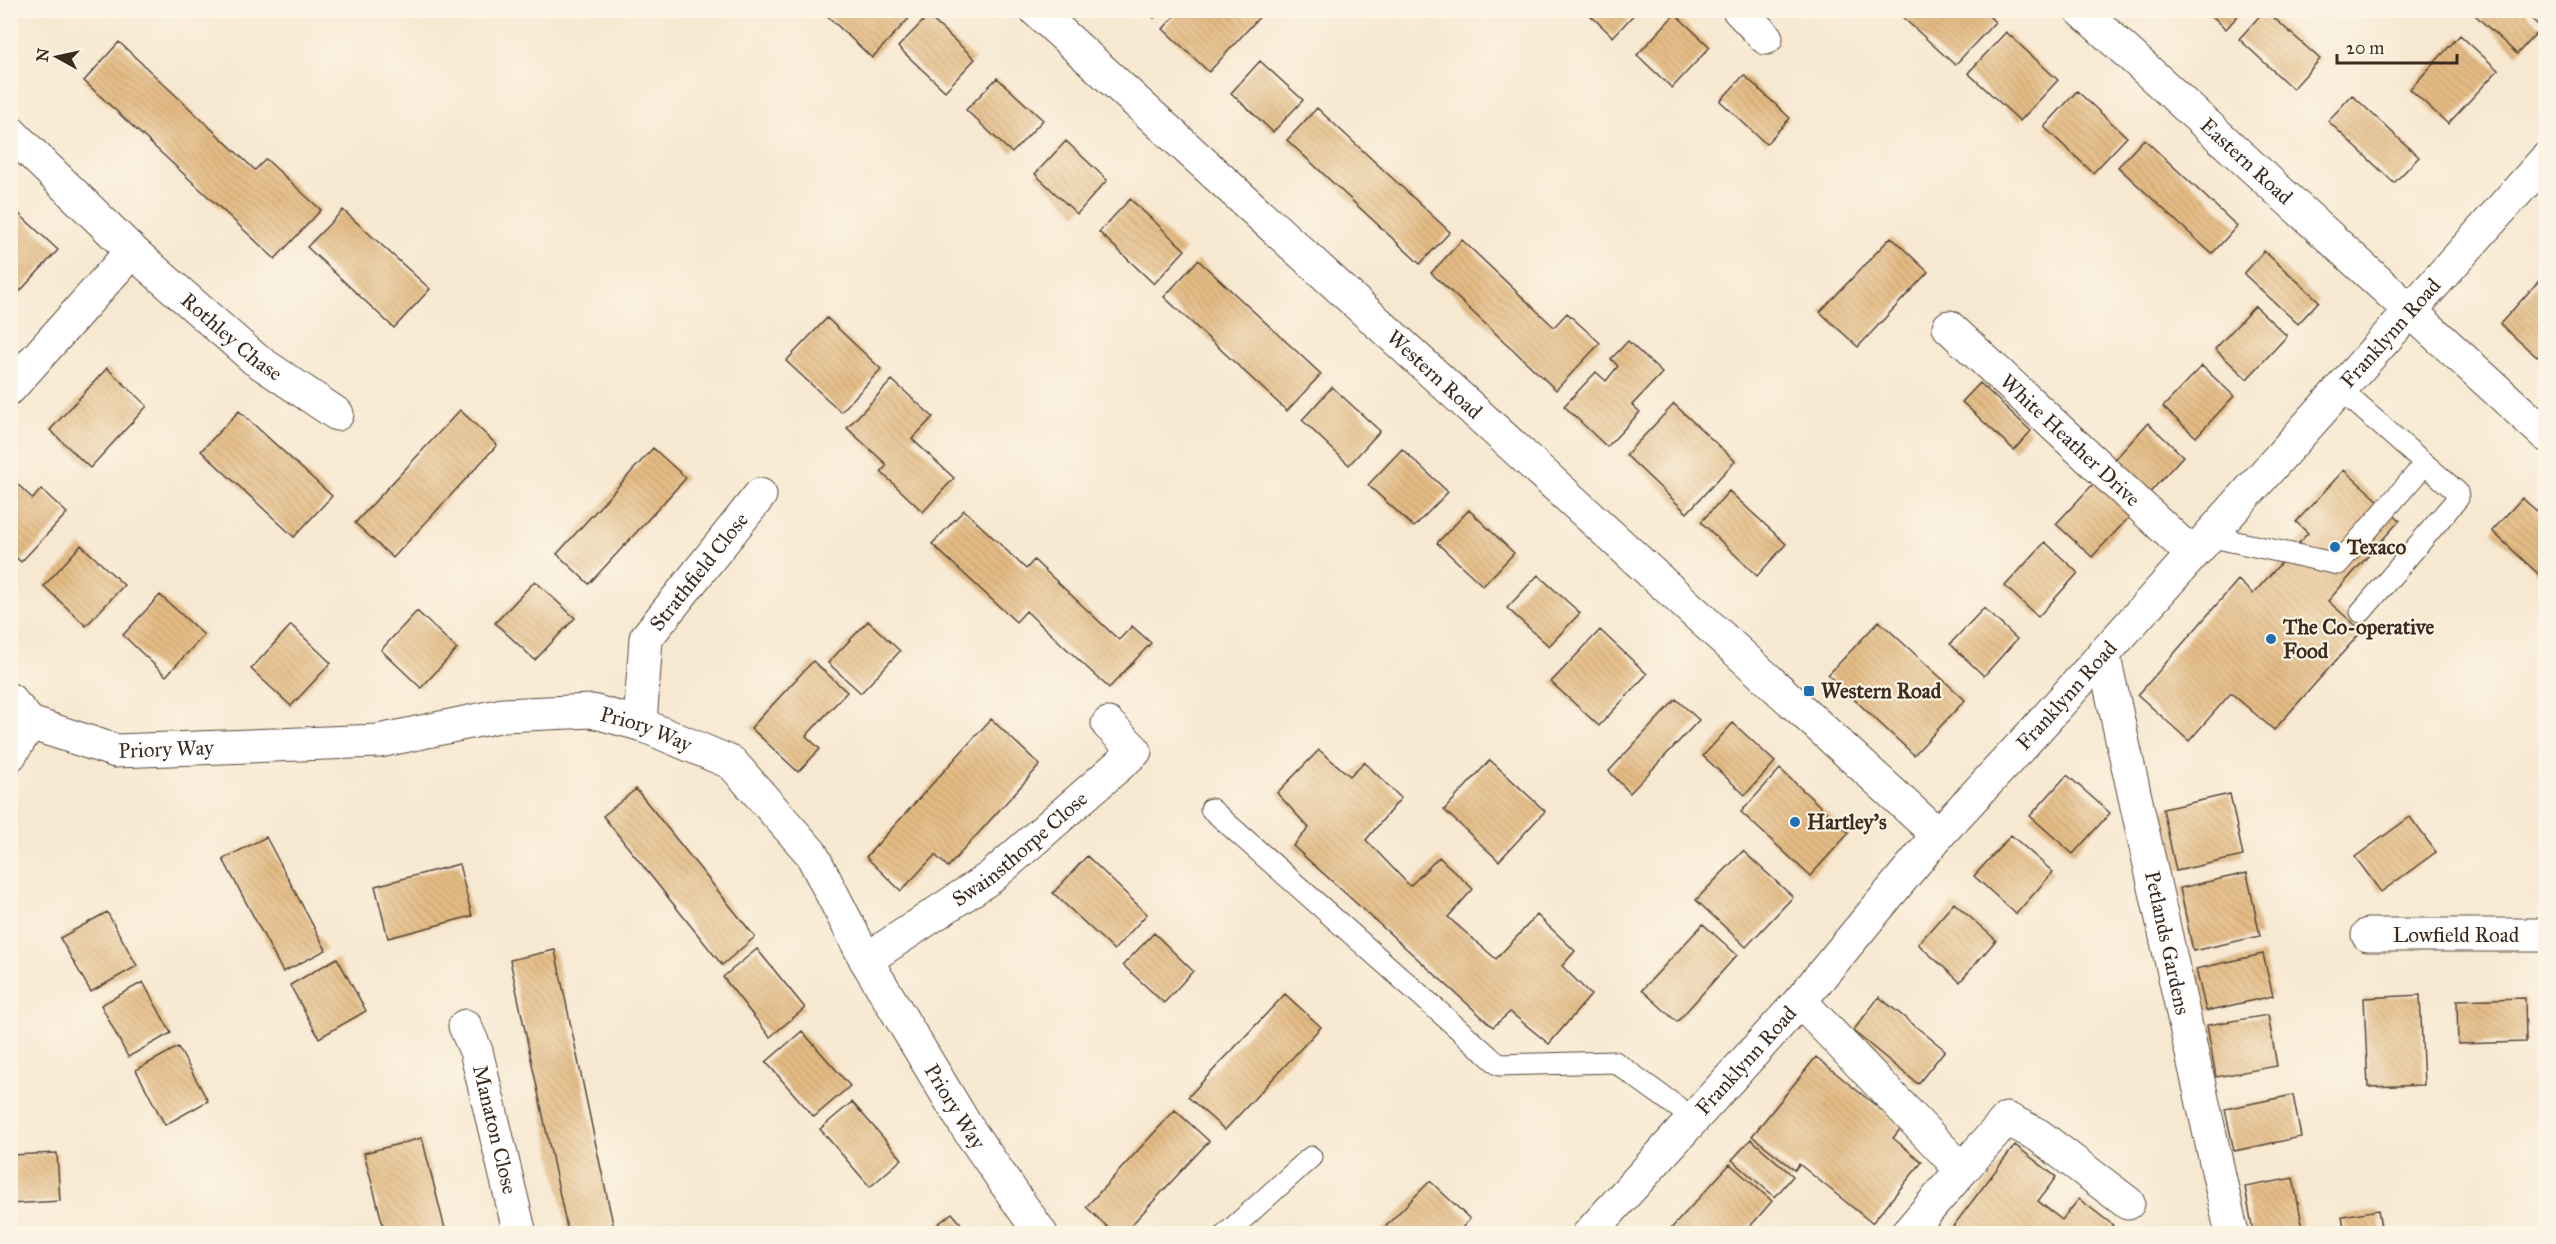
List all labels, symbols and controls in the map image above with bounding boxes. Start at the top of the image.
north arrow [27,27,87,87]
scale bar [2337,27,2457,65]
text: 20 m [2346,37,2384,59]
text: N [32,47,53,63]
street label: Eastern Road [2195,112,2298,210]
street label: Franklynn Road [2335,272,2447,393]
street label: Rothley Chase [176,287,287,387]
street label: Western Road [1381,324,1488,425]
street label: White Heather Drive [1995,369,2146,512]
street label: Strathfield Close [644,507,754,636]
place label: Texaco [2346,534,2406,560]
marker: Texaco [2328,540,2342,554]
place label: The Co-operative Food [2282,614,2434,664]
marker: The Co-operative Food [2264,632,2278,646]
street label: Franklynn Road [2011,635,2123,756]
place label: Western Road [1821,678,1942,704]
marker: Western Road [1802,684,1816,698]
street label: Priory Way [597,701,697,758]
street label: Priory Way [118,734,216,764]
street label: Swainsthorpe Close [947,785,1093,912]
place label: Hartley's [1807,809,1887,835]
marker: Hartley's [1788,815,1802,829]
street label: Petlands Gardens [2139,868,2196,1017]
street label: Lowfield Road [2393,922,2520,948]
street label: Franklynn Road [1690,1000,1802,1121]
street label: Priory Way [919,1059,992,1155]
street label: Manaton Close [467,1062,523,1197]

